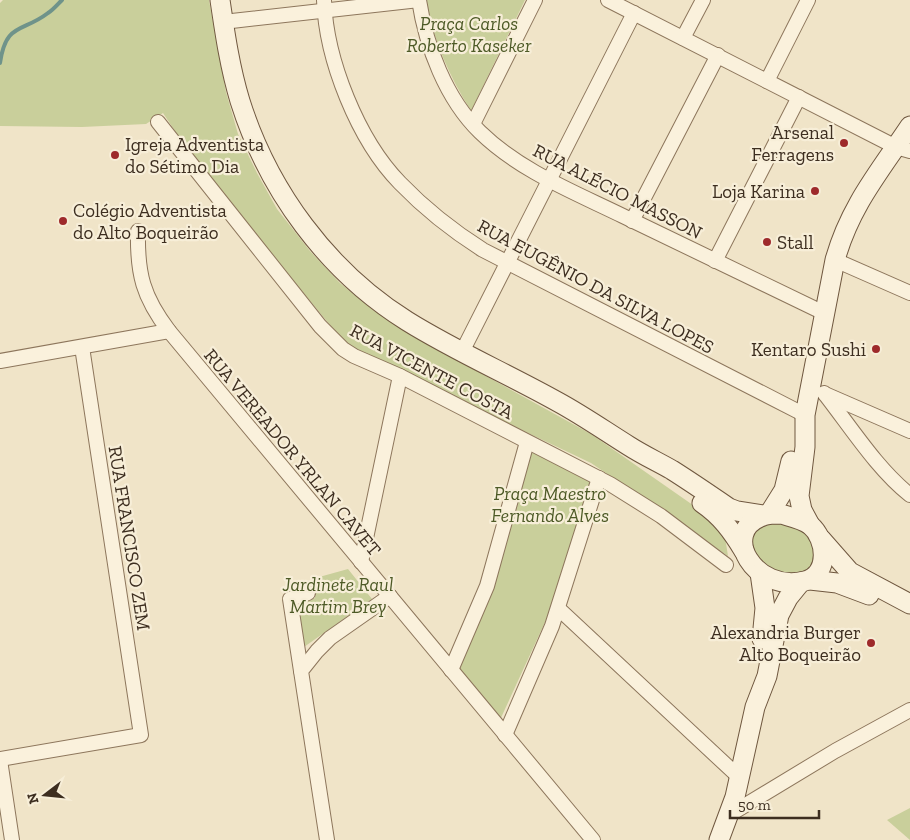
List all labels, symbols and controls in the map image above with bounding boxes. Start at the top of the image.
park label: Praça Carlos Roberto Kaseker [407,12,532,57]
place label: Arsenal Ferragens [751,121,834,166]
place label: Igreja Adventista do Sétimo Dia [125,133,264,178]
marker: Arsenal Ferragens [838,137,850,149]
street label: RUA ALÉCIO MASSON [529,139,706,244]
marker: Igreja Adventista do Sétimo Dia [109,149,121,161]
place label: Loja Karina [712,180,805,203]
marker: Loja Karina [809,185,821,197]
place label: Colégio Adventista do Alto Boqueirão [73,199,227,244]
street label: RUA EUGÊNIO DA SILVA LOPES [474,214,718,359]
marker: Colégio Adventista do Alto Boqueirão [57,215,69,227]
place label: Stall [777,231,813,254]
marker: Stall [761,236,773,248]
street label: RUA VICENTE COSTA [346,319,518,425]
place label: Kentaro Sushi [751,338,866,361]
marker: Kentaro Sushi [870,343,882,355]
street label: RUA VEREADOR YRLAN CAVET [199,344,386,561]
street label: RUA FRANCISCO ZEM [104,444,155,632]
park label: Praça Maestro Fernando Alves [491,482,609,527]
park label: Jardinete Raul Martim Brey [281,573,394,618]
place label: Alexandria Burger Alto Boqueirão [710,621,861,666]
marker: Alexandria Burger Alto Boqueirão [865,637,877,649]
north arrow [20,770,70,820]
scale bar [730,788,819,820]
text: N [23,791,43,806]
text: 50 m [738,796,771,814]

